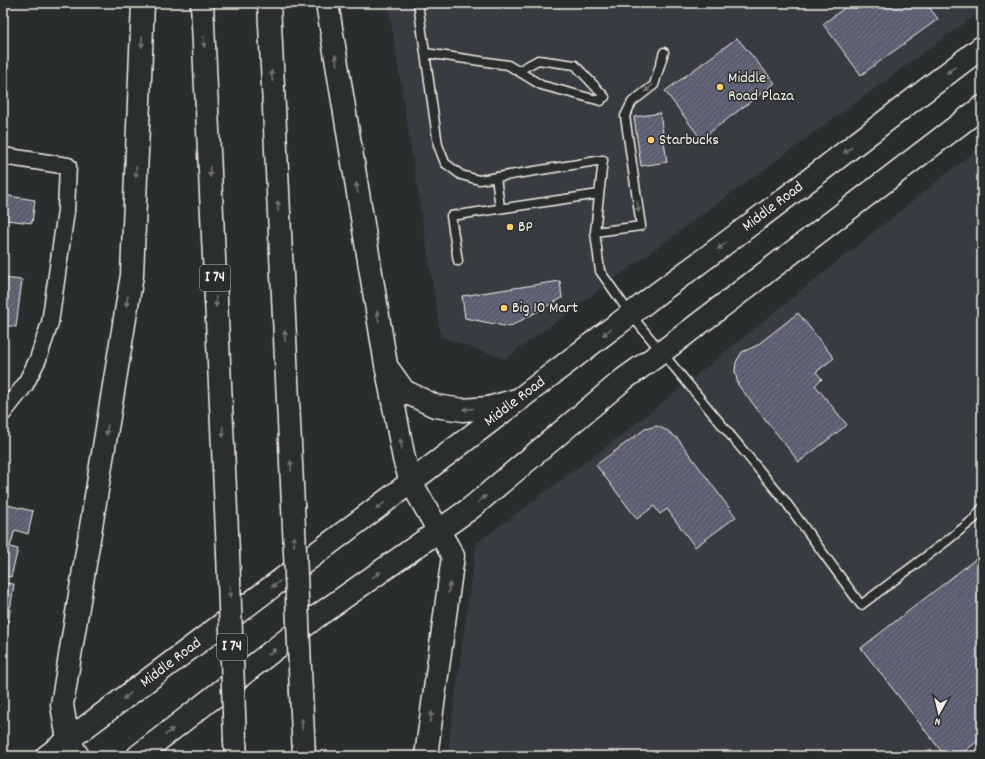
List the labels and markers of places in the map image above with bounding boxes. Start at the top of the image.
place label: Middle Road Plaza [728,67,794,108]
marker: Middle Road Plaza [715,82,725,92]
place label: Starbucks [659,129,719,152]
marker: Starbucks [646,135,656,145]
place label: BP [518,216,533,239]
marker: BP [505,222,515,232]
place label: Big 10 Mart [512,297,578,320]
marker: Big 10 Mart [499,303,509,313]

